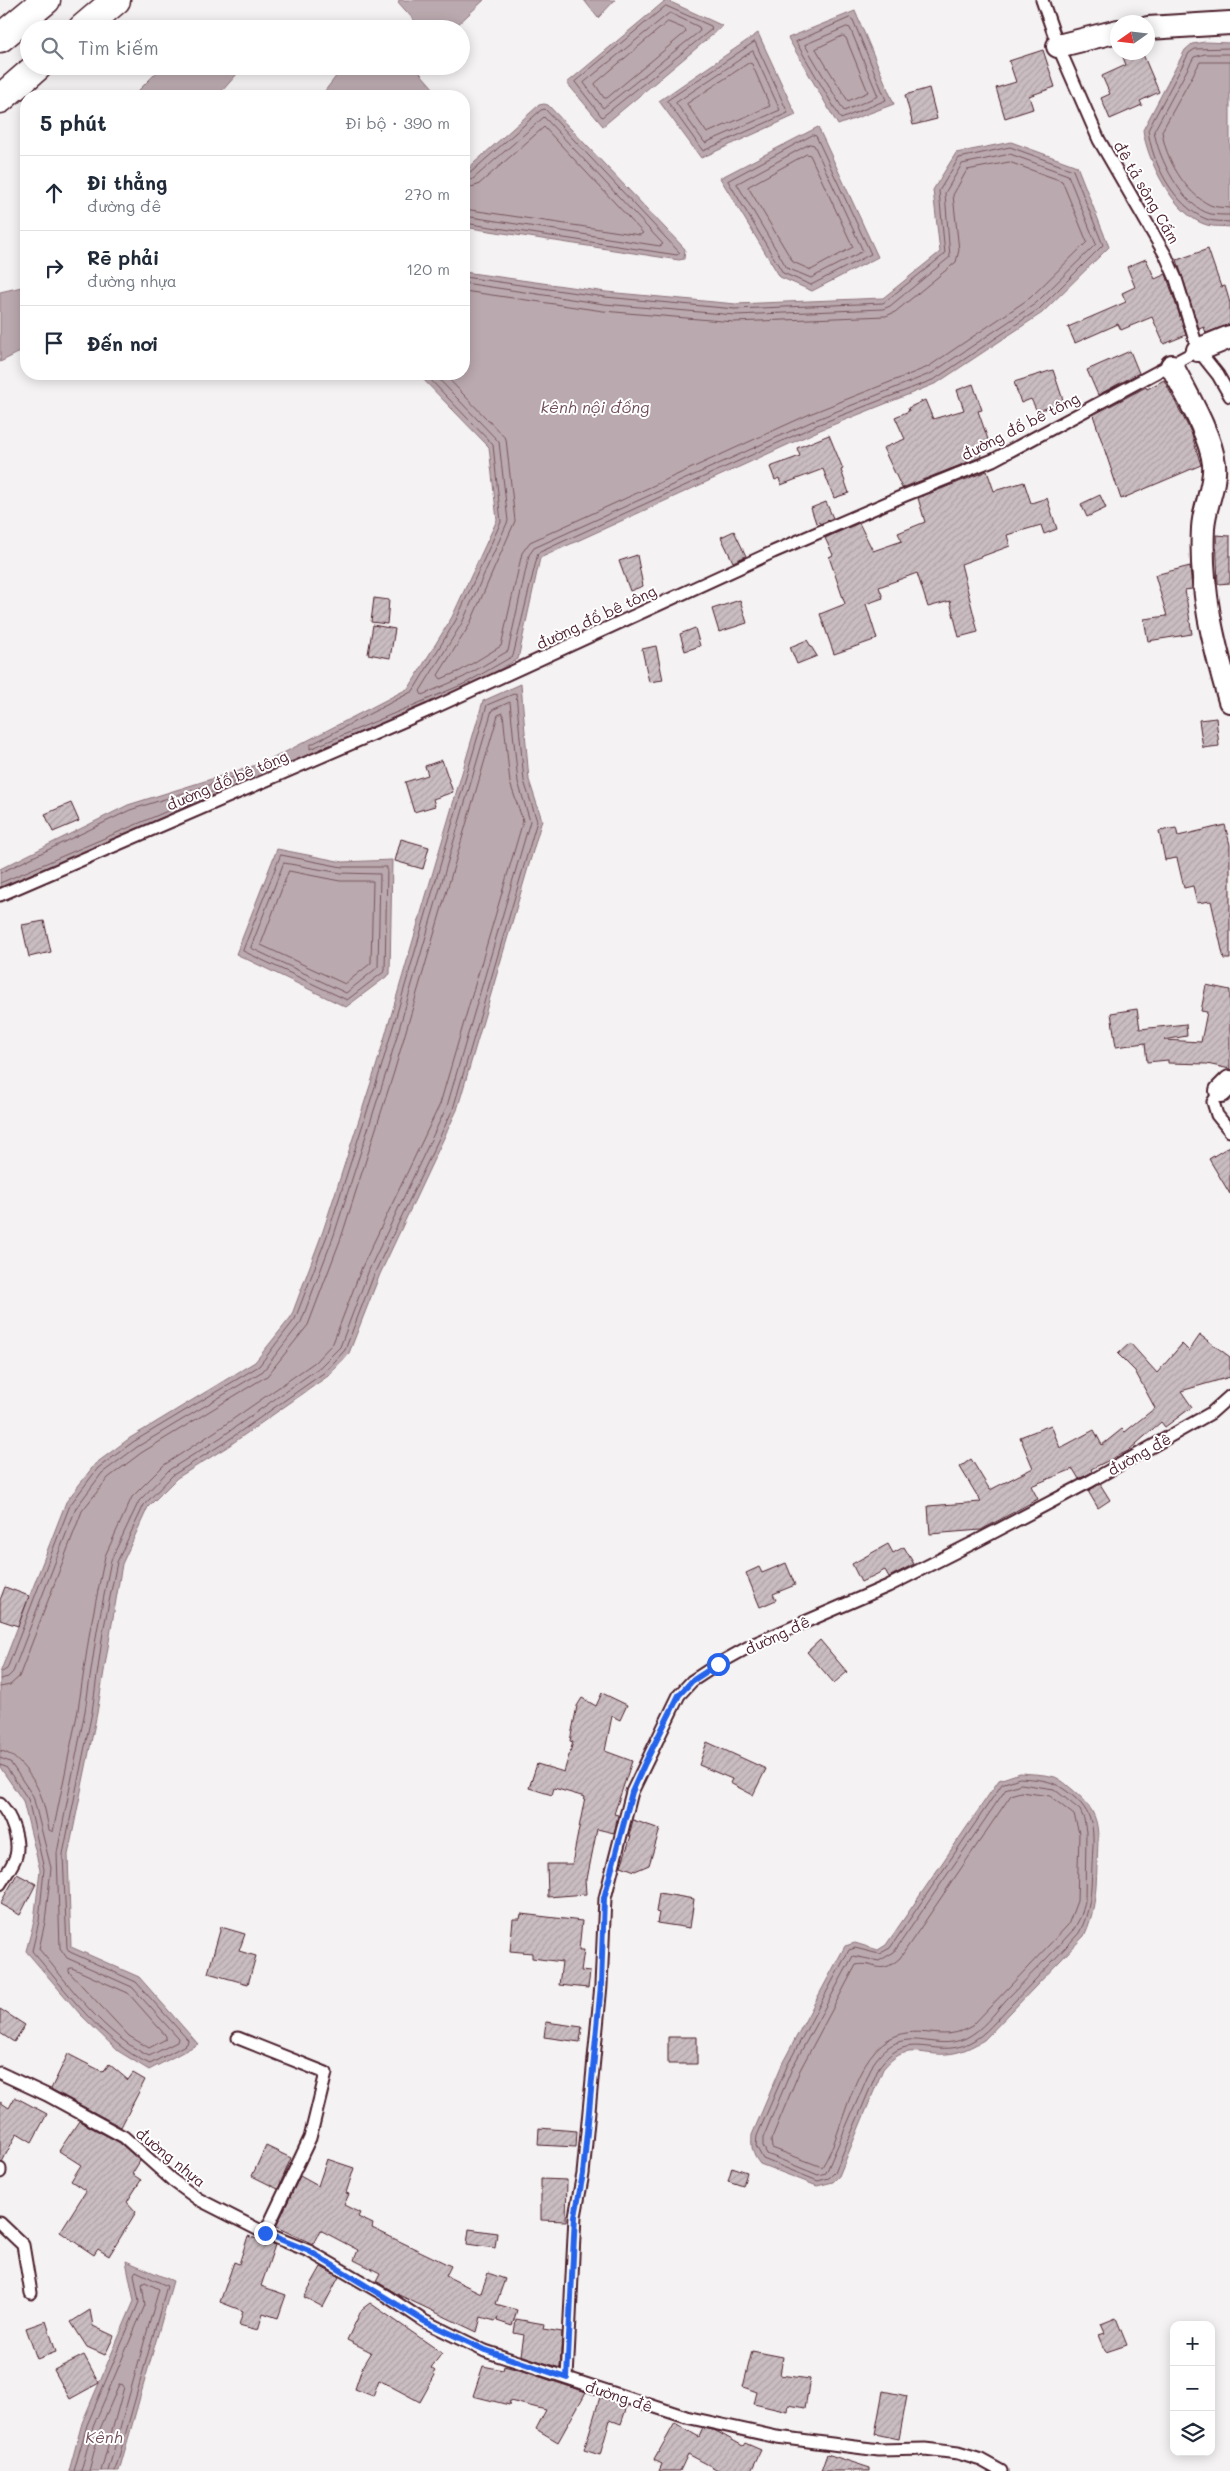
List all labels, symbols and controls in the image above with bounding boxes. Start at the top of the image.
north arrow [1110,15,1155,60]
search box [20,20,470,75]
icon: search [38,34,66,62]
text: Tìm kiếm [78,35,159,60]
text: 5 phút [40,109,107,136]
text: Đi bộ · 390 m [345,112,450,133]
street label: đê tả sông Cấm [1109,137,1185,247]
text: Đi thẳng [87,170,167,195]
icon: ahead [40,179,68,207]
text: 270 m [404,183,450,204]
text: đường đê [87,195,161,216]
text: Rẽ phải [87,245,159,270]
icon: right [40,254,68,282]
text: 120 m [406,258,450,279]
text: đường nhựa [87,270,177,291]
icon: arrive [40,329,68,357]
text: Đến nơi [87,331,159,356]
street label: đường đổ bê tông [957,387,1083,465]
water label: kênh nội đồng [541,396,649,417]
street label: đường đổ bê tông [533,580,660,654]
street label: đường đổ bê tông [163,745,291,815]
street label: đường đê [1104,1428,1174,1480]
street label: đường đê [741,1611,813,1659]
route start [707,1653,730,1676]
street label: đường nhựa [132,2123,210,2191]
route end [254,2222,277,2245]
map controls [1170,2321,1215,2456]
button: + [1170,2321,1215,2366]
button: − [1170,2366,1215,2411]
street label: đường đê [583,2376,655,2416]
button: layers [1170,2411,1215,2456]
water label: Kênh [85,2426,123,2447]

